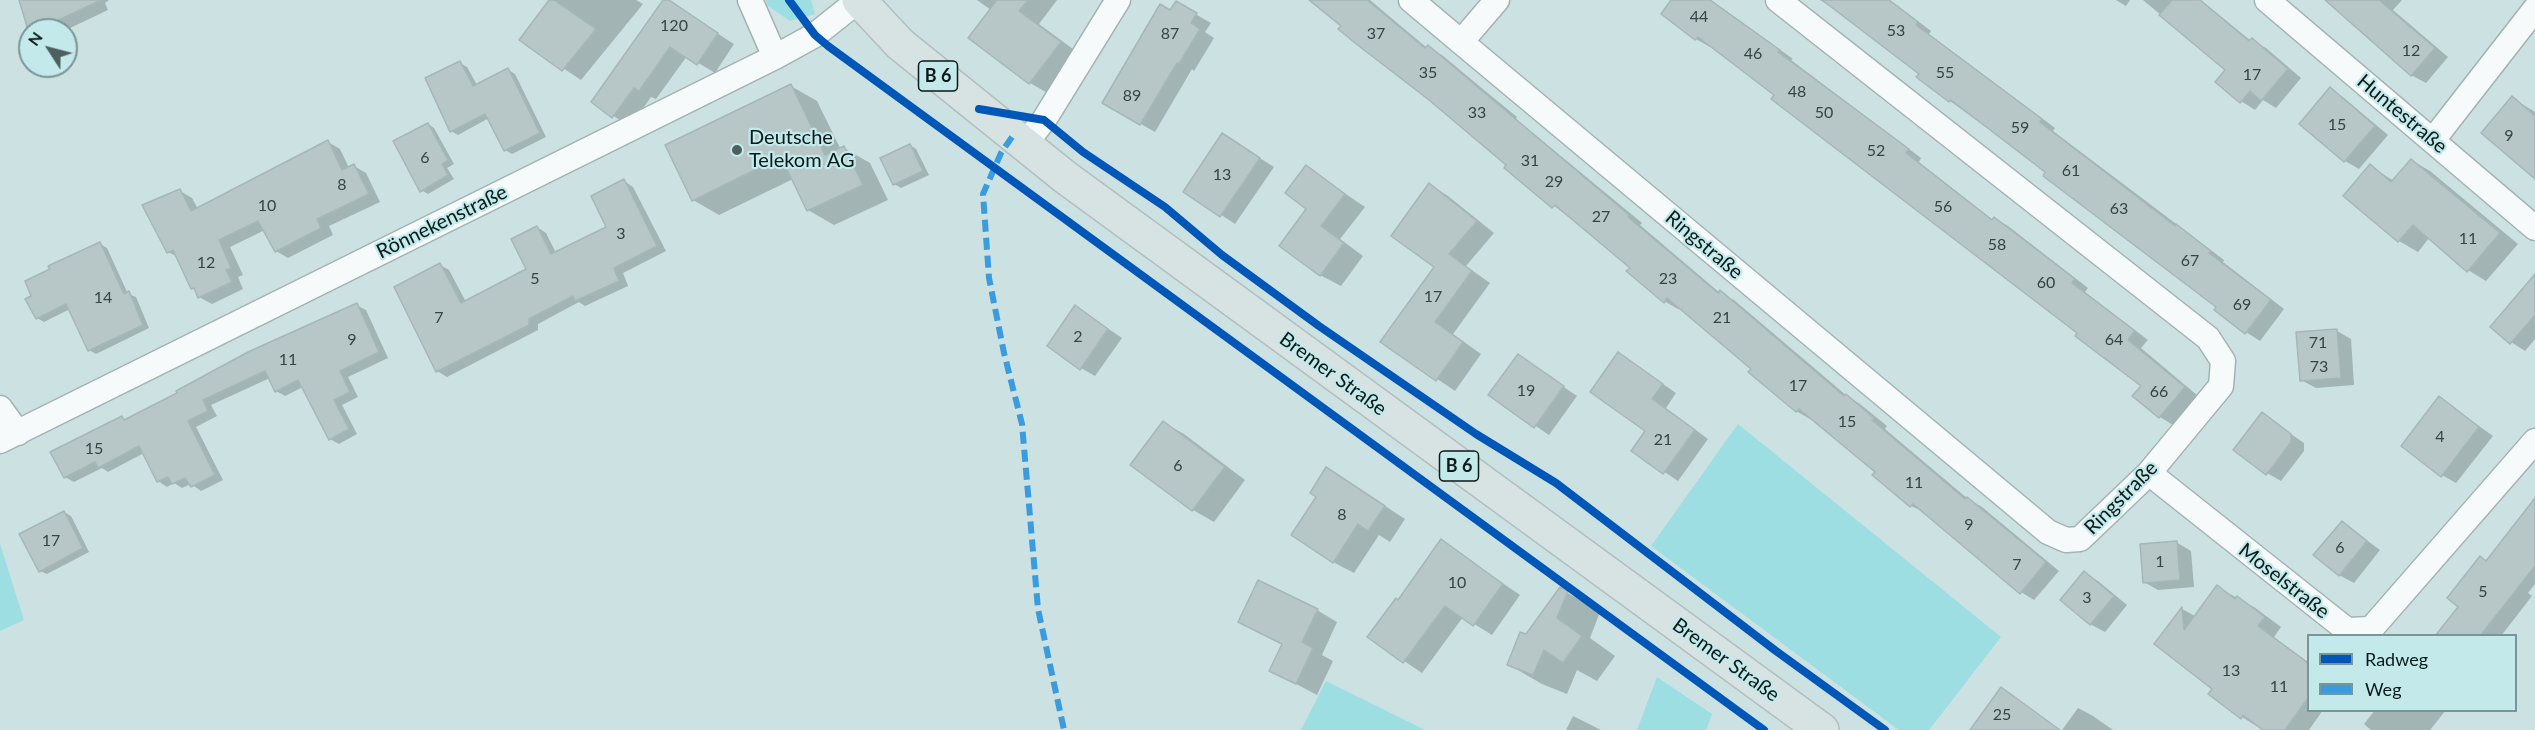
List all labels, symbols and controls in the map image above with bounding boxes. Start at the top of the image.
house number: 44 [1690,7,1708,27]
house number: 120 [660,16,688,36]
north arrow [18,18,78,78]
house number: 53 [1887,21,1905,41]
house number: 87 [1161,24,1179,44]
house number: 37 [1367,24,1385,44]
text: N [23,28,46,49]
house number: 12 [2402,41,2420,61]
house number: 46 [1744,44,1762,64]
road number: B 6 [918,61,958,91]
house number: 35 [1419,63,1437,83]
house number: 55 [1936,63,1954,83]
house number: 17 [2243,65,2261,85]
street label: Huntestraße [2352,69,2452,159]
house number: 48 [1788,82,1806,102]
house number: 89 [1123,86,1141,106]
house number: 33 [1468,103,1486,123]
house number: 50 [1815,103,1833,123]
house number: 15 [2328,115,2346,135]
house number: 59 [2011,118,2029,138]
place label: Deutsche Telekom AG [749,126,854,173]
house number: 9 [2504,126,2514,146]
house number: 52 [1867,141,1885,161]
marker: Deutsche Telekom AG [730,143,744,157]
house number: 6 [420,148,430,168]
house number: 31 [1521,151,1539,171]
house number: 61 [2062,161,2080,181]
house number: 13 [1213,165,1231,185]
house number: 29 [1545,172,1563,192]
house number: 8 [337,175,347,195]
street label: Rönnekenstraße [373,180,511,264]
house number: 10 [258,196,276,216]
house number: 56 [1934,197,1952,217]
house number: 63 [2110,199,2128,219]
street label: Ringstraße [1660,206,1748,284]
house number: 27 [1592,207,1610,227]
house number: 3 [616,224,626,244]
house number: 11 [2459,229,2477,249]
house number: 58 [1988,235,2006,255]
house number: 67 [2181,251,2199,271]
house number: 12 [197,253,215,273]
house number: 5 [530,269,540,289]
house number: 23 [1659,269,1677,289]
house number: 60 [2037,273,2055,293]
house number: 17 [1424,287,1442,307]
house number: 14 [94,288,112,308]
house number: 69 [2233,295,2251,315]
house number: 7 [434,308,444,328]
house number: 21 [1713,308,1731,328]
house number: 2 [1073,327,1083,347]
street label: Bremer Straße [1275,327,1391,421]
house number: 9 [347,330,357,350]
house number: 64 [2105,330,2123,350]
house number: 71 [2309,333,2327,353]
house number: 11 [279,350,297,370]
house number: 73 [2310,357,2328,377]
house number: 17 [1789,376,1807,396]
house number: 19 [1517,381,1535,401]
house number: 66 [2150,382,2168,402]
house number: 15 [1838,412,1856,432]
house number: 4 [2435,427,2445,447]
house number: 21 [1654,430,1672,450]
house number: 15 [85,439,103,459]
road number: B 6 [1440,451,1478,481]
house number: 6 [1173,456,1183,476]
street label: Ringstraße [2079,456,2163,540]
house number: 11 [1905,473,1923,493]
house number: 8 [1337,505,1347,525]
house number: 9 [1964,515,1974,535]
house number: 17 [42,531,60,551]
street label: Moselstraße [2234,538,2334,624]
house number: 6 [2335,538,2345,558]
house number: 1 [2155,552,2165,572]
house number: 7 [2012,555,2022,575]
house number: 10 [1448,573,1466,593]
house number: 5 [2478,582,2488,602]
house number: 3 [2082,588,2092,608]
street label: Bremer Straße [1668,613,1784,707]
legend [2307,634,2517,712]
text: Radweg [2365,648,2428,670]
house number: 13 [2222,661,2240,681]
house number: 11 [2270,677,2288,697]
text: Weg [2365,678,2402,700]
house number: 25 [1993,705,2011,725]

